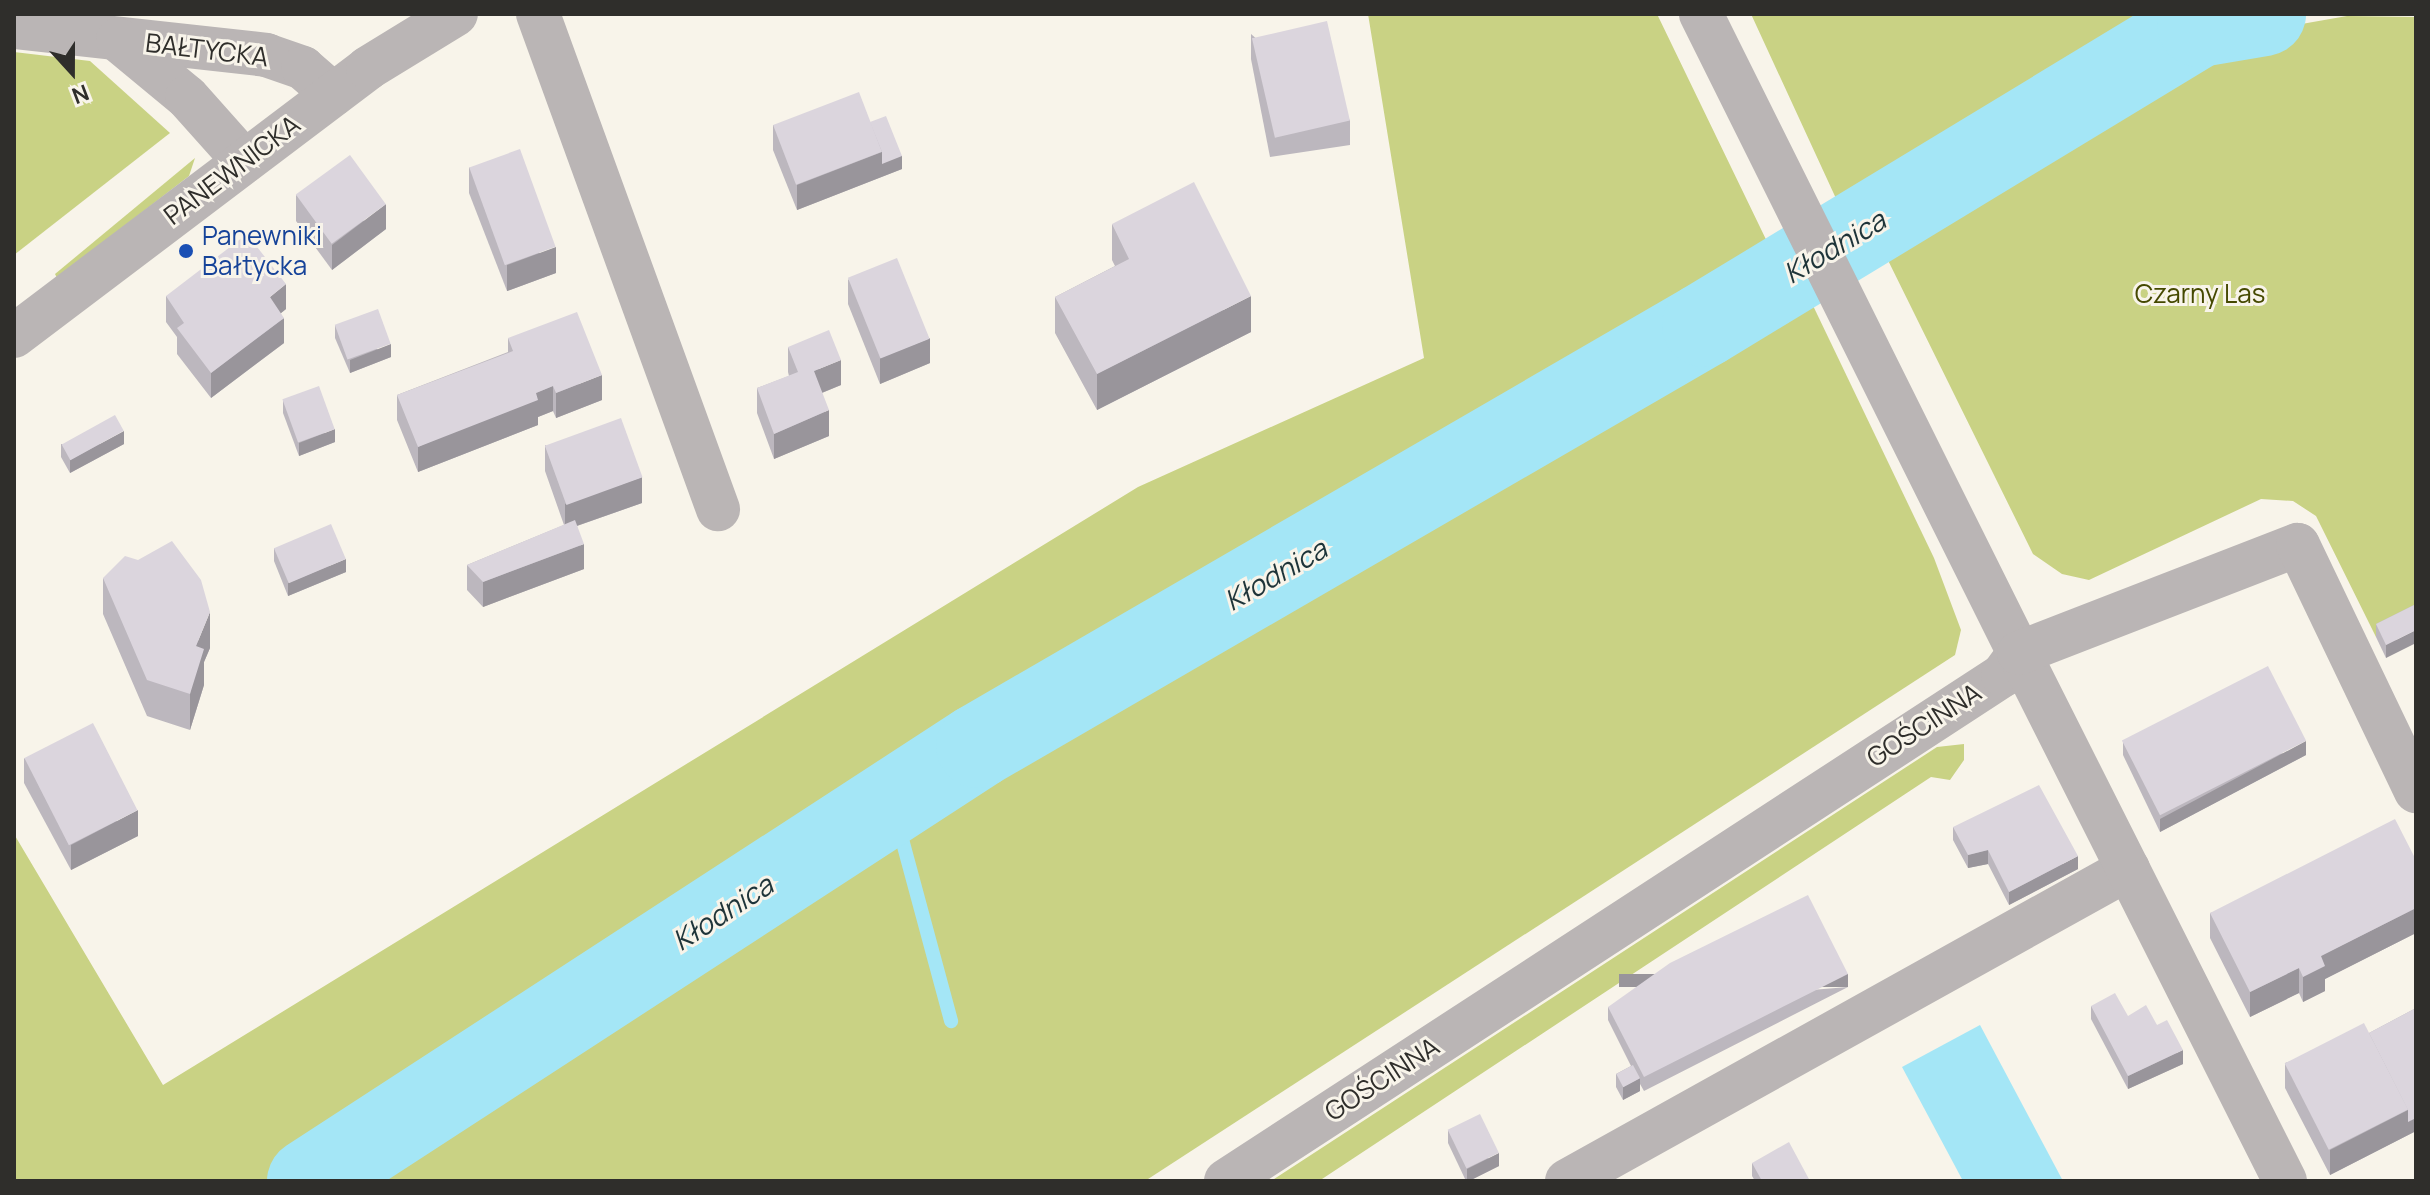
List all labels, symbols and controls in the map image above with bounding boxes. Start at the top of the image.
street label: BAŁTYCKA [144,27,270,73]
north arrow [32,32,112,112]
text: N [68,78,93,111]
street label: PANEWNICKA [158,109,306,231]
water label: Kłodnica [1777,203,1891,289]
place label: Panewniki Bałtycka [202,220,322,282]
marker: Panewniki Bałtycka [177,242,195,260]
park label: Czarny Las [2135,278,2265,310]
water label: Kłodnica [1218,531,1332,617]
street label: GOŚCINNA [1861,677,1987,773]
water label: Kłodnica [666,867,778,957]
street label: GOŚCINNA [1319,1031,1445,1127]

